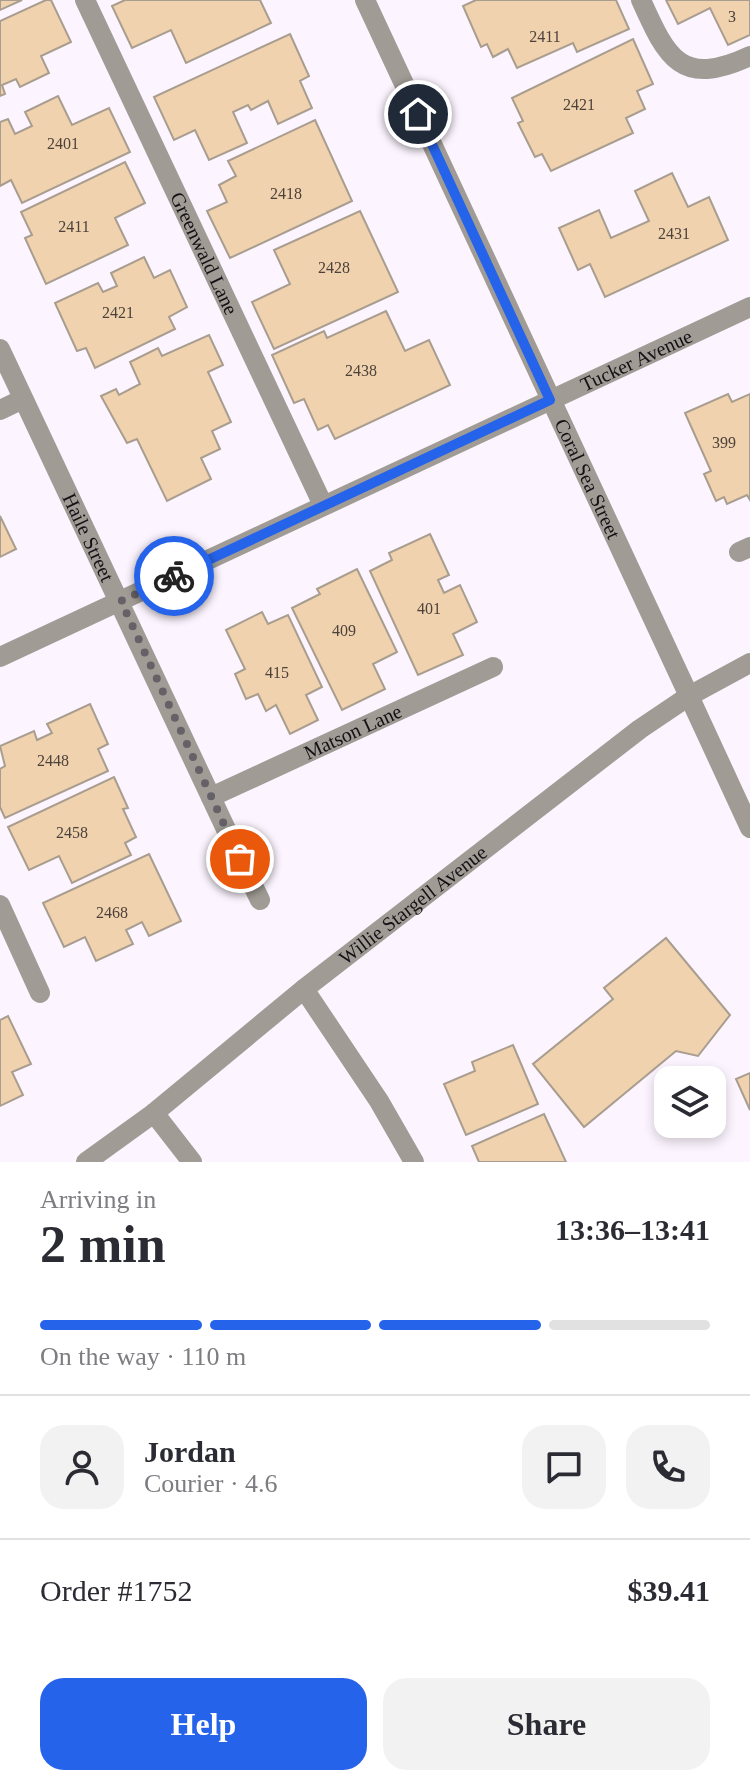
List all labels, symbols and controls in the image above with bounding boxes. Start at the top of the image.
house number: 3 [728,8,736,25]
house number: 2411 [529,28,561,45]
pin [384,80,452,148]
icon: home [396,92,440,136]
house number: 2421 [563,96,595,113]
house number: 2401 [47,135,79,152]
house number: 2418 [270,185,302,202]
street label: Greenwald Lane [166,189,243,318]
house number: 2411 [58,218,90,235]
house number: 2431 [658,225,690,242]
house number: 2428 [318,259,350,276]
house number: 2421 [102,304,134,321]
street label: Tucker Avenue [577,325,696,396]
house number: 2438 [345,362,377,379]
street label: Coral Sea Street [550,415,625,543]
house number: 399 [712,434,736,451]
street label: Haile Street [58,490,119,585]
courier [134,536,214,616]
icon: bike [152,554,196,598]
house number: 401 [417,600,441,617]
house number: 409 [332,622,356,639]
house number: 415 [265,664,289,681]
street label: Matson Lane [300,700,405,764]
house number: 2448 [37,752,69,769]
house number: 2458 [56,824,88,841]
pin [206,825,274,893]
icon: bag [218,837,262,881]
street label: Willie Stargell Avenue [335,841,491,969]
house number: 2468 [96,904,128,921]
map controls [654,1066,726,1138]
button: layers [654,1066,726,1138]
text: Arriving in [40,1185,156,1214]
text: 13:36–13:41 [555,1213,710,1246]
text: 2 min [40,1216,166,1273]
text: On the way · 110 m [40,1342,246,1371]
button: person [40,1425,124,1509]
button: chat [522,1425,606,1509]
button: phone [626,1425,710,1509]
text: Jordan [144,1435,236,1468]
text: Courier · 4.6 [144,1469,278,1498]
text: Order #1752 [40,1574,192,1607]
text: $39.41 [628,1574,710,1607]
button: Help [40,1678,367,1770]
button: Share [383,1678,710,1770]

